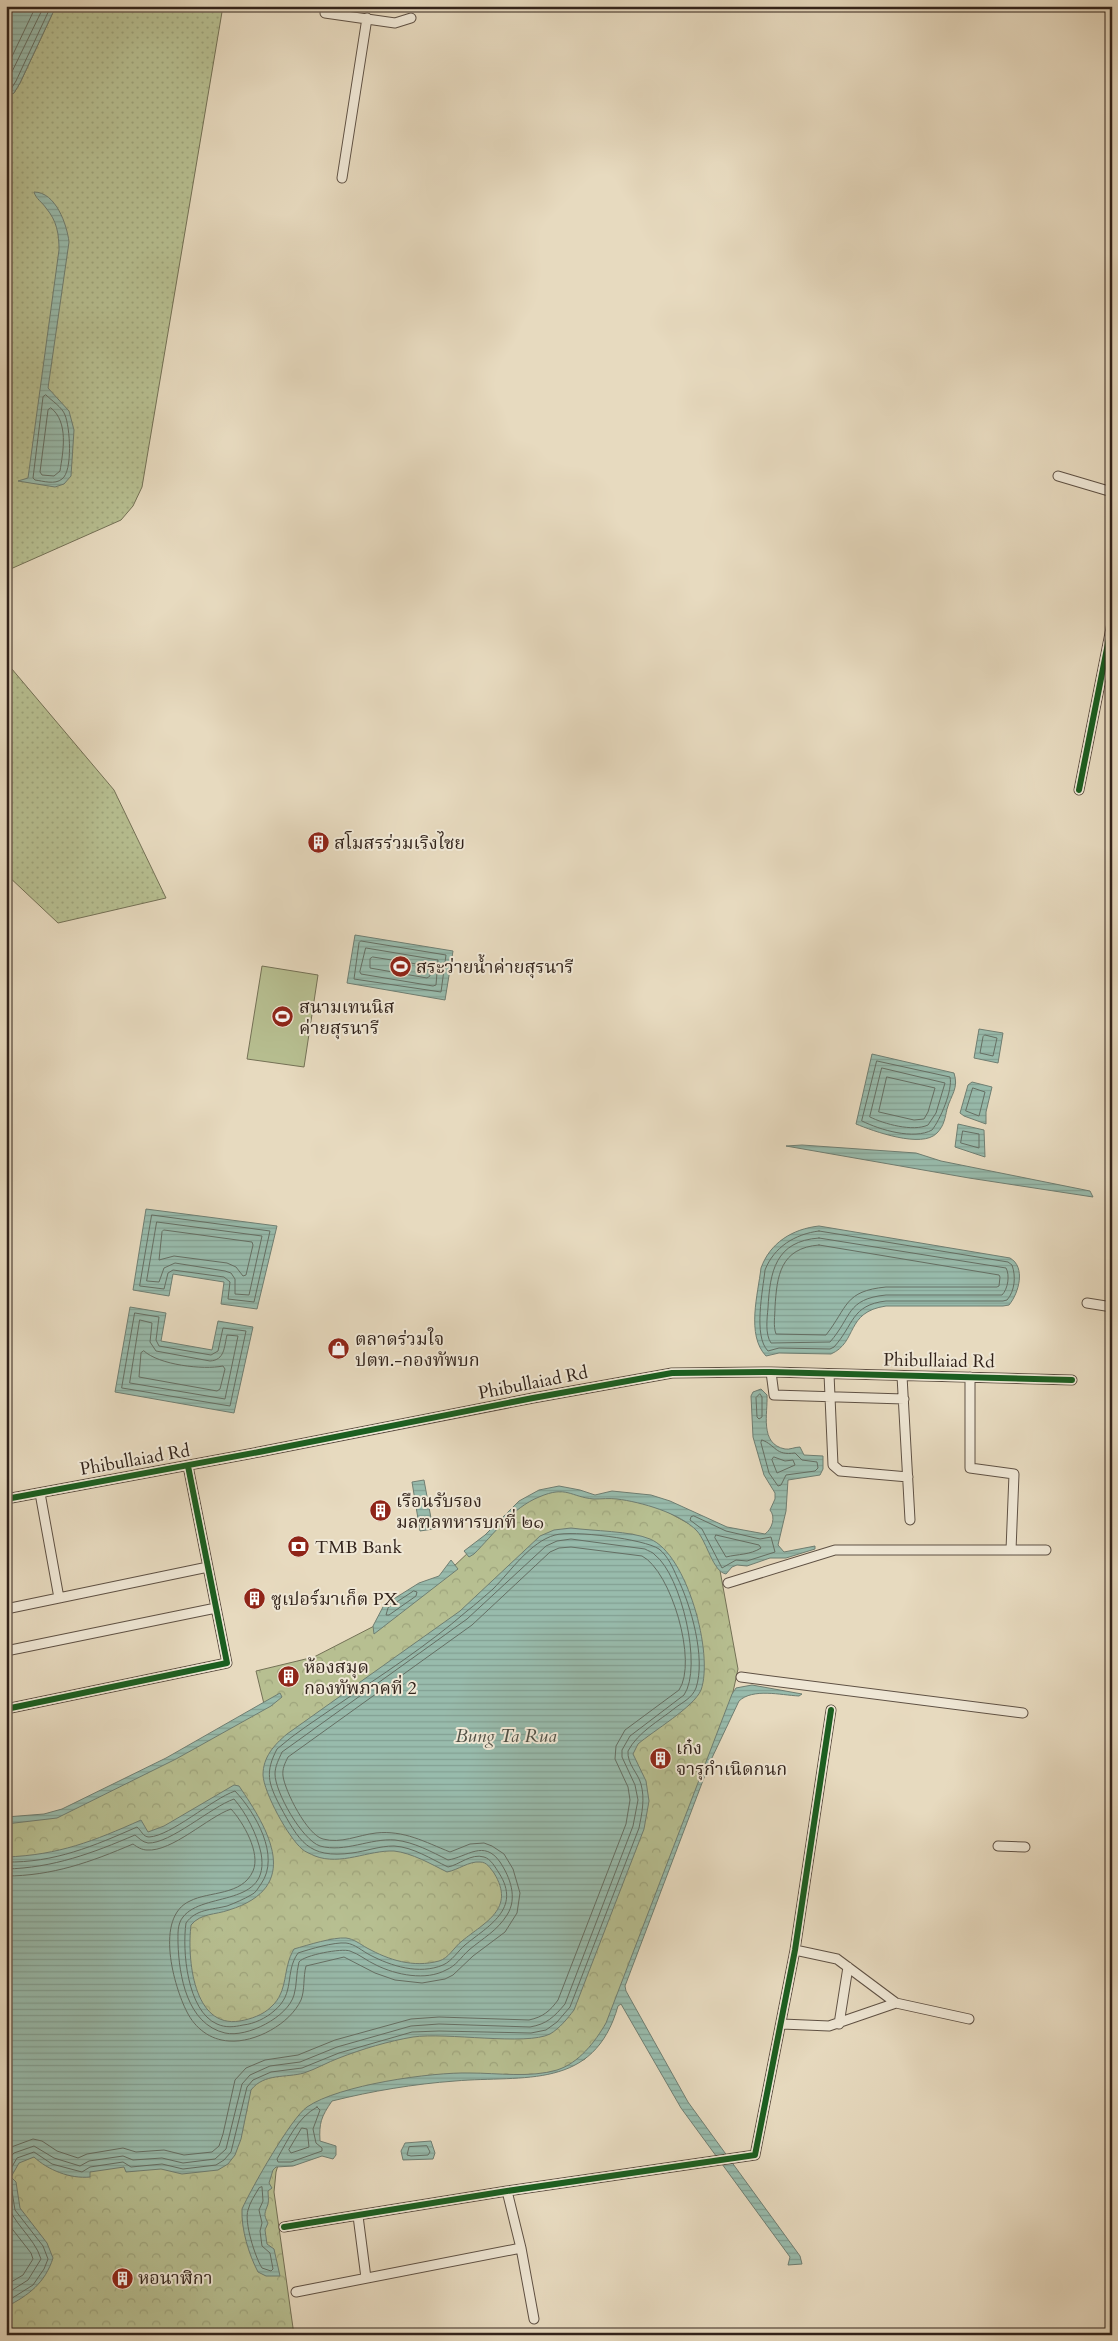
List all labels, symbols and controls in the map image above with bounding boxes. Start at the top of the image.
place label: สโมสรร่วมเริงไชย [334,830,465,856]
building icon: สโมสรร่วมเริงไชย [306,831,330,855]
place label: สระว่ายนํ้าค่ายสุรนารี [416,953,573,980]
sports icon: สระว่ายนํ้าค่ายสุรนารี [388,955,412,979]
place label: สนามเทนนิส ค่ายสุรนารี [299,995,394,1041]
sports icon: สนามเทนนิส ค่ายสุรนารี [271,1005,295,1029]
place label: ตลาดร่วมใจ ปตท.-กองทัพบก [355,1327,480,1373]
shop icon: ตลาดร่วมใจ ปตท.-กองทัพบก [327,1337,351,1361]
street label: Phibullaiad Rd [883,1348,995,1374]
street label: Phibullaiad Rd [476,1360,590,1406]
street label: Phibullaiad Rd [78,1438,192,1482]
place label: เรือนรับรอง มลฑลทหารบกที่ ๒๑ [396,1489,544,1535]
building icon: เรือนรับรอง มลฑลทหารบกที่ ๒๑ [368,1499,392,1523]
bank icon: TMB Bank [287,1535,311,1559]
place label: TMB Bank [315,1535,402,1560]
building icon: ซูเปอร์มาเก็ต PX [243,1587,267,1611]
place label: ซูเปอร์มาเก็ต PX [271,1587,399,1612]
place label: ห้องสมุด กองทัพภาคที่ 2 [304,1655,417,1701]
building icon: ห้องสมุด กองทัพภาคที่ 2 [276,1665,300,1689]
water label: Bung Ta Rua [455,1723,557,1749]
place label: เก๋ง จารุกำเนิดกนก [676,1736,787,1782]
building icon: เก๋ง จารุกำเนิดกนก [648,1746,672,1770]
building icon: หอนาฬิกา [110,2266,134,2290]
place label: หอนาฬิกา [138,2266,213,2291]

